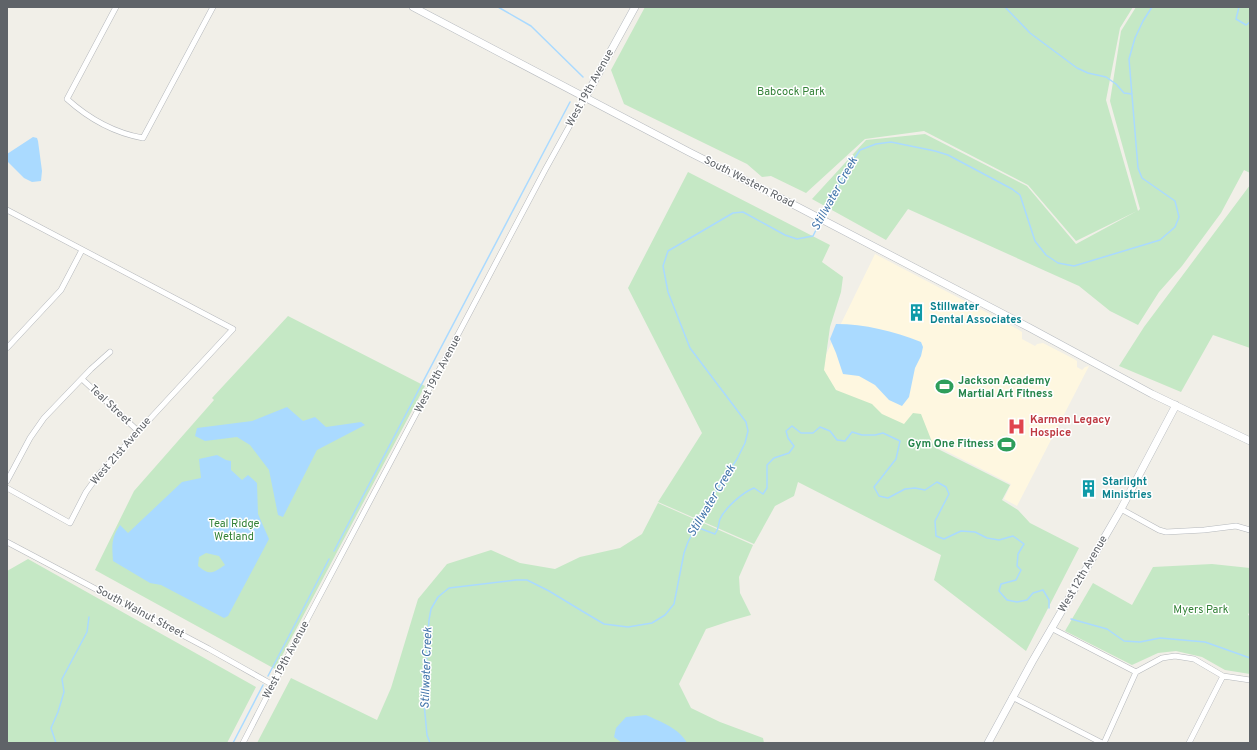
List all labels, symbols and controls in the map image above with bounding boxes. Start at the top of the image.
street label: West 19th Avenue [563,47,617,129]
park label: Babcock Park [757,85,825,99]
street label: South Western Road [701,153,797,211]
water label: Stillwater Creek [808,153,862,234]
place label: Stillwater Dental Associates [930,300,1022,327]
building icon: Stillwater Dental Associates [907,303,927,323]
street label: West 19th Avenue [412,333,464,415]
place label: Jackson Academy Martial Art Fitness [958,374,1053,401]
sports icon: Jackson Academy Martial Art Fitness [935,377,955,397]
street label: Teal Street [86,382,134,428]
place label: Karmen Legacy Hospice [1030,413,1110,440]
street label: West 21st Avenue [88,414,154,488]
hospital icon: Karmen Legacy Hospice [1007,416,1027,436]
sports icon: Gym One Fitness [997,434,1017,454]
place label: Gym One Fitness [908,437,994,451]
water label: Stillwater Creek [684,461,740,540]
place label: Starlight Ministries [1102,475,1152,502]
building icon: Starlight Ministries [1079,478,1099,498]
park label: Teal Ridge Wetland [209,517,260,544]
street label: West 12th Avenue [1055,533,1111,615]
street label: South Walnut Street [93,583,187,641]
park label: Myers Park [1173,603,1229,617]
street label: West 19th Avenue [260,619,312,701]
water label: Stillwater Creek [418,626,436,709]

